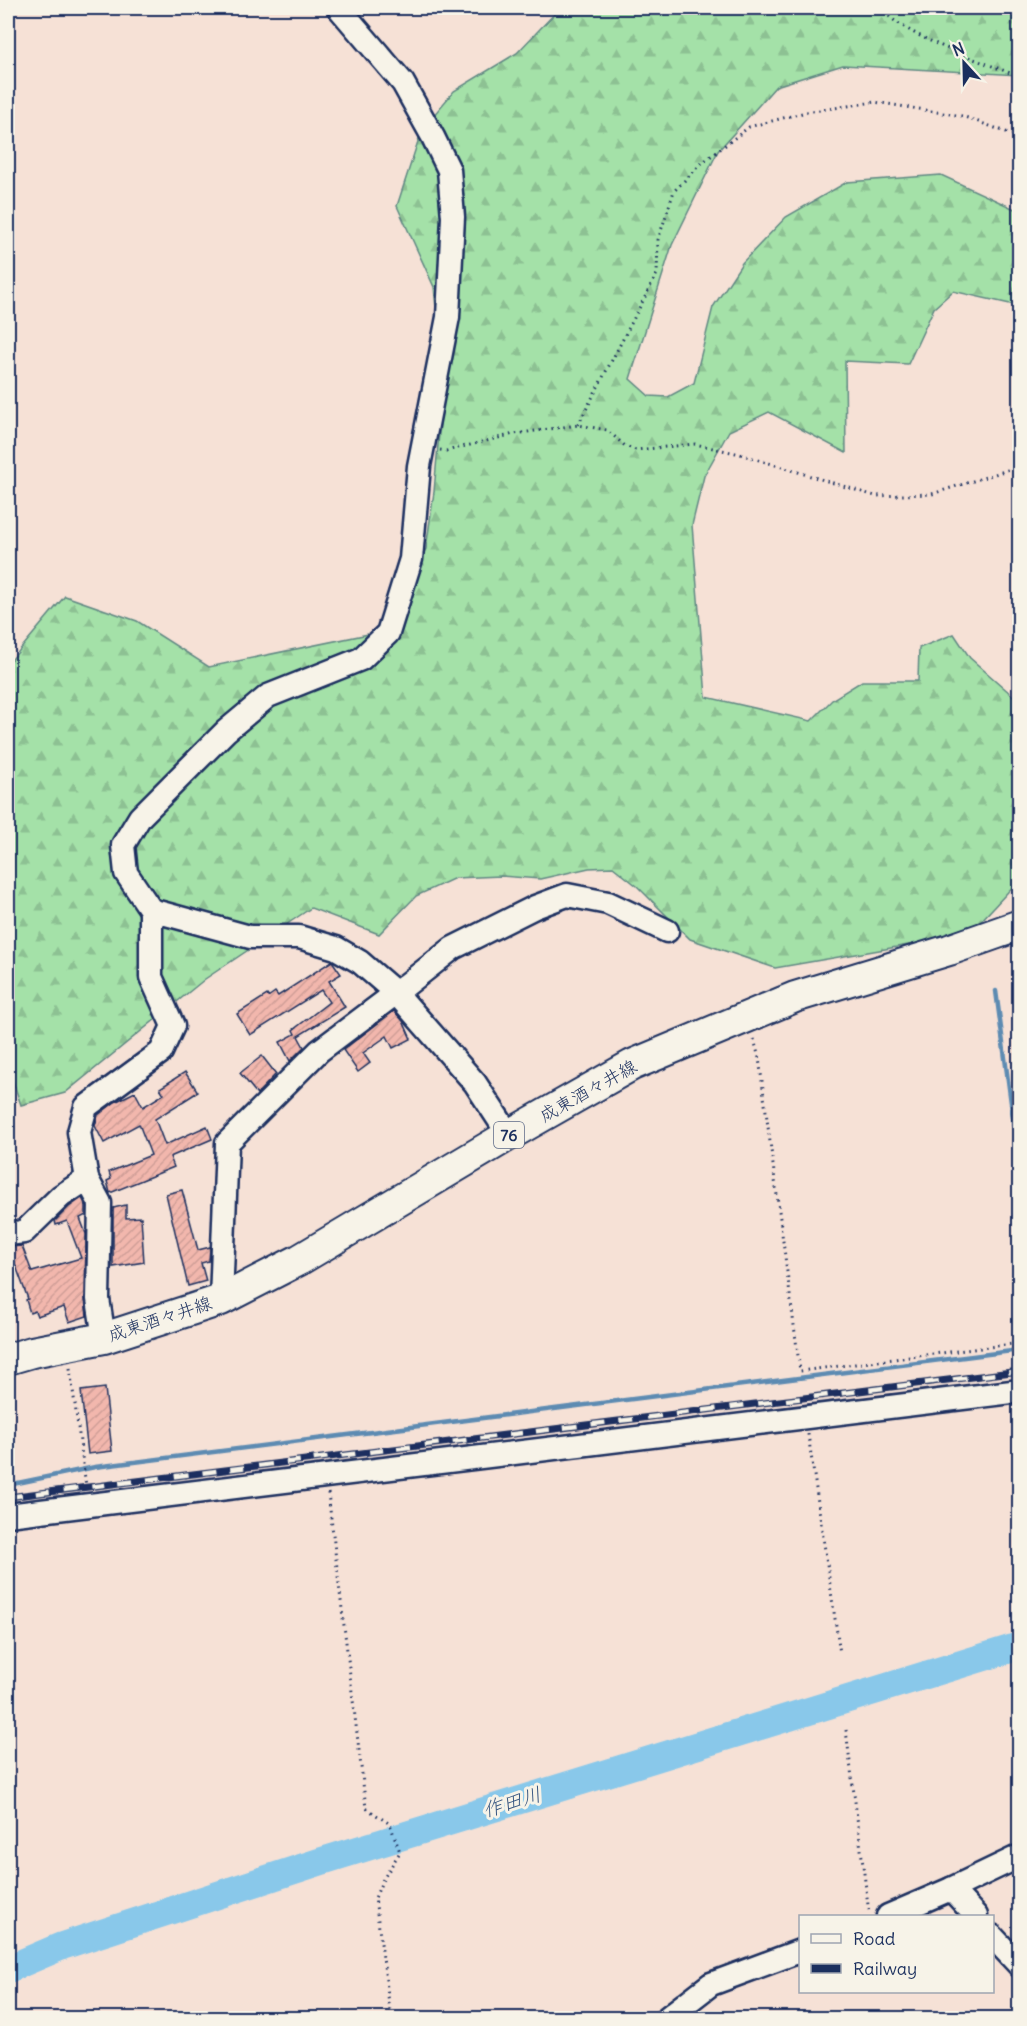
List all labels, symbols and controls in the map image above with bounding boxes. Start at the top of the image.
north arrow [934,33,994,93]
text: N [950,38,967,60]
street label: 成東酒々井線 [535,1054,641,1127]
road number: 76 [494,1122,524,1148]
street label: 成東酒々井線 [105,1291,215,1346]
water label: 作田川 [480,1781,544,1822]
legend [799,1915,994,1993]
text: Road [853,1927,896,1950]
text: Railway [853,1957,917,1980]

